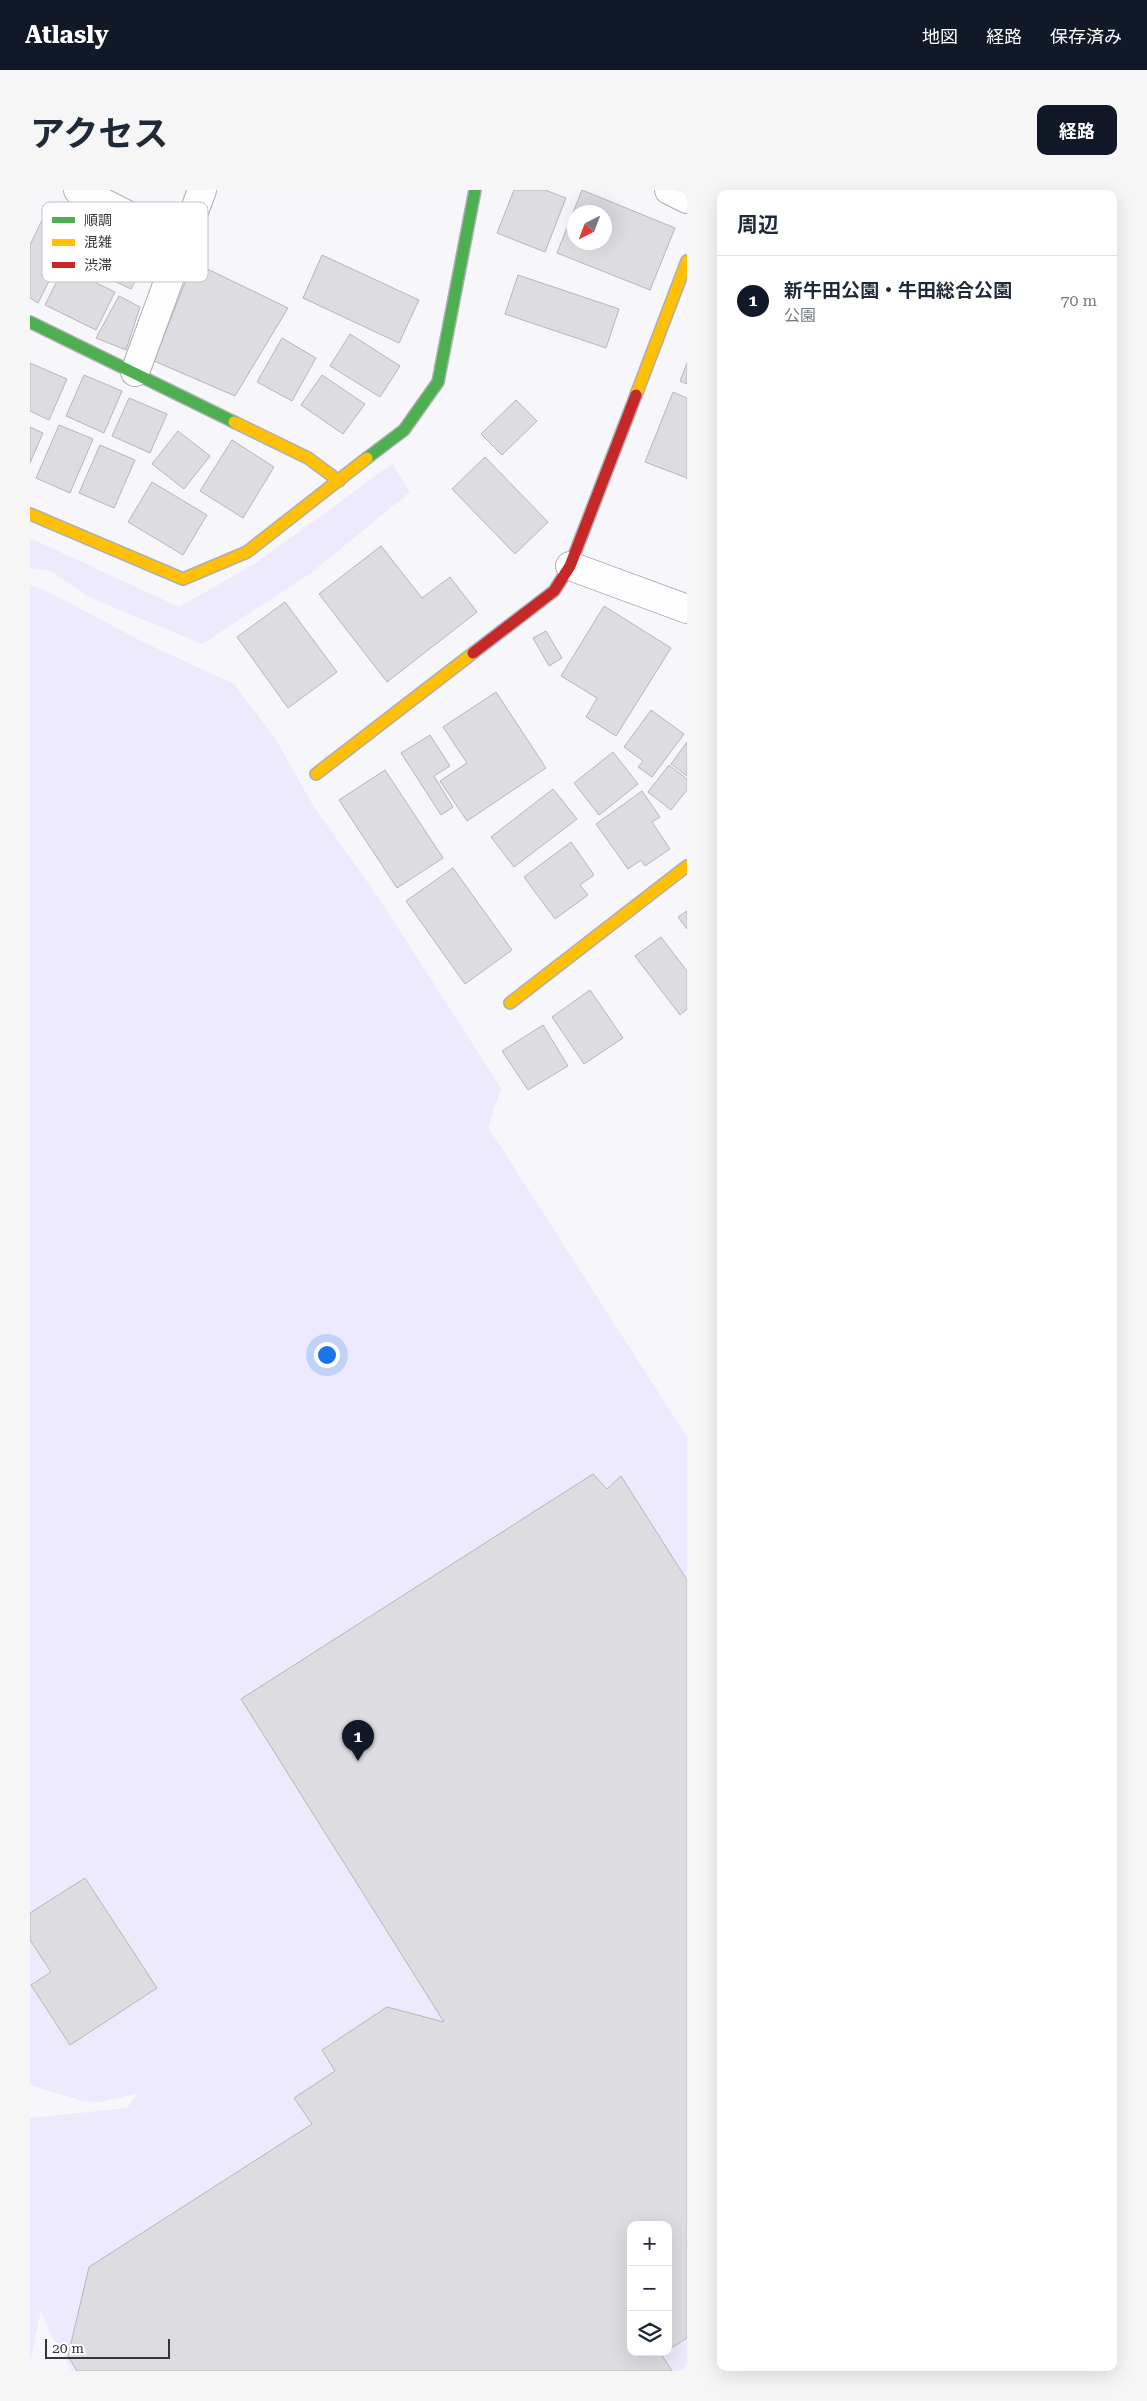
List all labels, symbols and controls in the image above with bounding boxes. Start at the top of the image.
text: Atlasly [25,21,109,49]
text: 地図 [922,26,958,47]
text: 経路 [986,26,1022,47]
text: 保存済み [1050,26,1122,47]
button: 経路 [1037,105,1117,155]
text: アクセス [30,114,168,155]
legend [42,202,208,282]
north arrow [567,205,612,250]
text: 順調 [84,212,112,228]
text: 周辺 [737,213,779,237]
text: 混雑 [84,234,112,250]
text: 渋滞 [84,257,112,273]
text: 新牛田公園・牛田総合公園 [784,279,1012,302]
text: 1 [749,291,757,310]
text: 70 m [1060,291,1097,310]
text: 公園 [784,306,816,325]
your location [314,1342,340,1368]
pin: 1 [342,1720,374,1761]
map controls [627,2221,672,2356]
button: + [627,2221,672,2266]
button: − [627,2266,672,2311]
button: layers [627,2311,672,2356]
scale bar [45,2336,170,2359]
text: 20 m [52,2340,84,2356]

